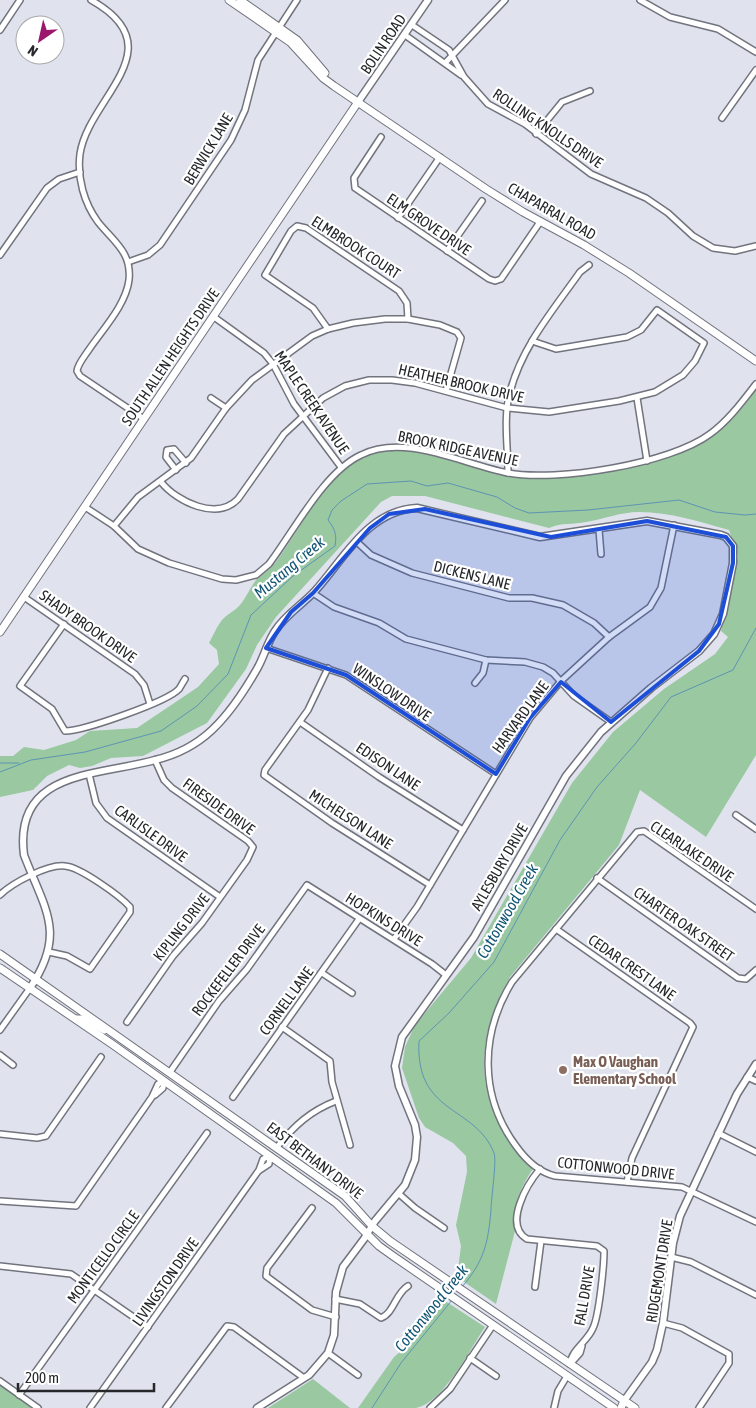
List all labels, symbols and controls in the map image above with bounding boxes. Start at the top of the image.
street label: BOLIN ROAD [357,11,409,77]
north arrow [15,15,65,65]
text: N [25,42,41,60]
street label: ROLLING KNOLLS DRIVE [490,85,607,171]
street label: BERWICK LANE [180,110,236,188]
street label: CHAPARRAL ROAD [505,179,599,243]
street label: ELM GROVE DRIVE [384,190,475,259]
street label: ELMBROOK COURT [309,212,404,282]
street label: SOUTH ALLEN HEIGHTS DRIVE [118,285,223,429]
street label: MAPLE CREEK AVENUE [271,347,353,457]
street label: HEATHER BROOK DRIVE [397,360,526,406]
street label: BROOK RIDGE AVENUE [396,427,520,469]
water label: Mustang Creek [250,532,329,602]
street label: DICKENS LANE [432,557,513,593]
street label: SHADY BROOK DRIVE [36,586,140,666]
street label: WINSLOW DRIVE [350,660,435,725]
street label: HARVARD LANE [488,677,552,756]
street label: EDISON LANE [353,739,424,794]
street label: FIRESIDE DRIVE [180,774,259,838]
street label: MICHELSON LANE [306,786,396,853]
street label: CARLISLE DRIVE [112,801,191,865]
street label: CLEARLAKE DRIVE [647,817,737,885]
street label: AYLESBURY DRIVE [467,820,531,913]
water label: Cottonwood Creek [473,860,542,961]
street label: CHARTER OAK STREET [631,883,738,965]
street label: HOPKINS DRIVE [343,889,426,949]
street label: KIPLING DRIVE [150,890,213,964]
street label: ROCKEFELLER DRIVE [188,920,268,1019]
street label: CEDAR CREST LANE [585,931,679,1004]
street label: CORNELL LANE [256,963,317,1038]
place label: Max O Vaughan Elementary School [573,1053,677,1087]
marker: Max O Vaughan Elementary School [557,1064,569,1076]
street label: EAST BETHANY DRIVE [264,1118,367,1202]
street label: COTTONWOOD DRIVE [557,1153,676,1183]
street label: MONTICELLO CIRCLE [64,1207,143,1307]
street label: RIDGEMONT DRIVE [642,1218,676,1324]
street label: LIVINGSTON DRIVE [128,1234,202,1329]
water label: Cottonwood Creek [391,1260,472,1355]
street label: FALL DRIVE [570,1264,598,1327]
scale bar [18,1360,154,1392]
text: 200 m [25,1369,59,1386]

